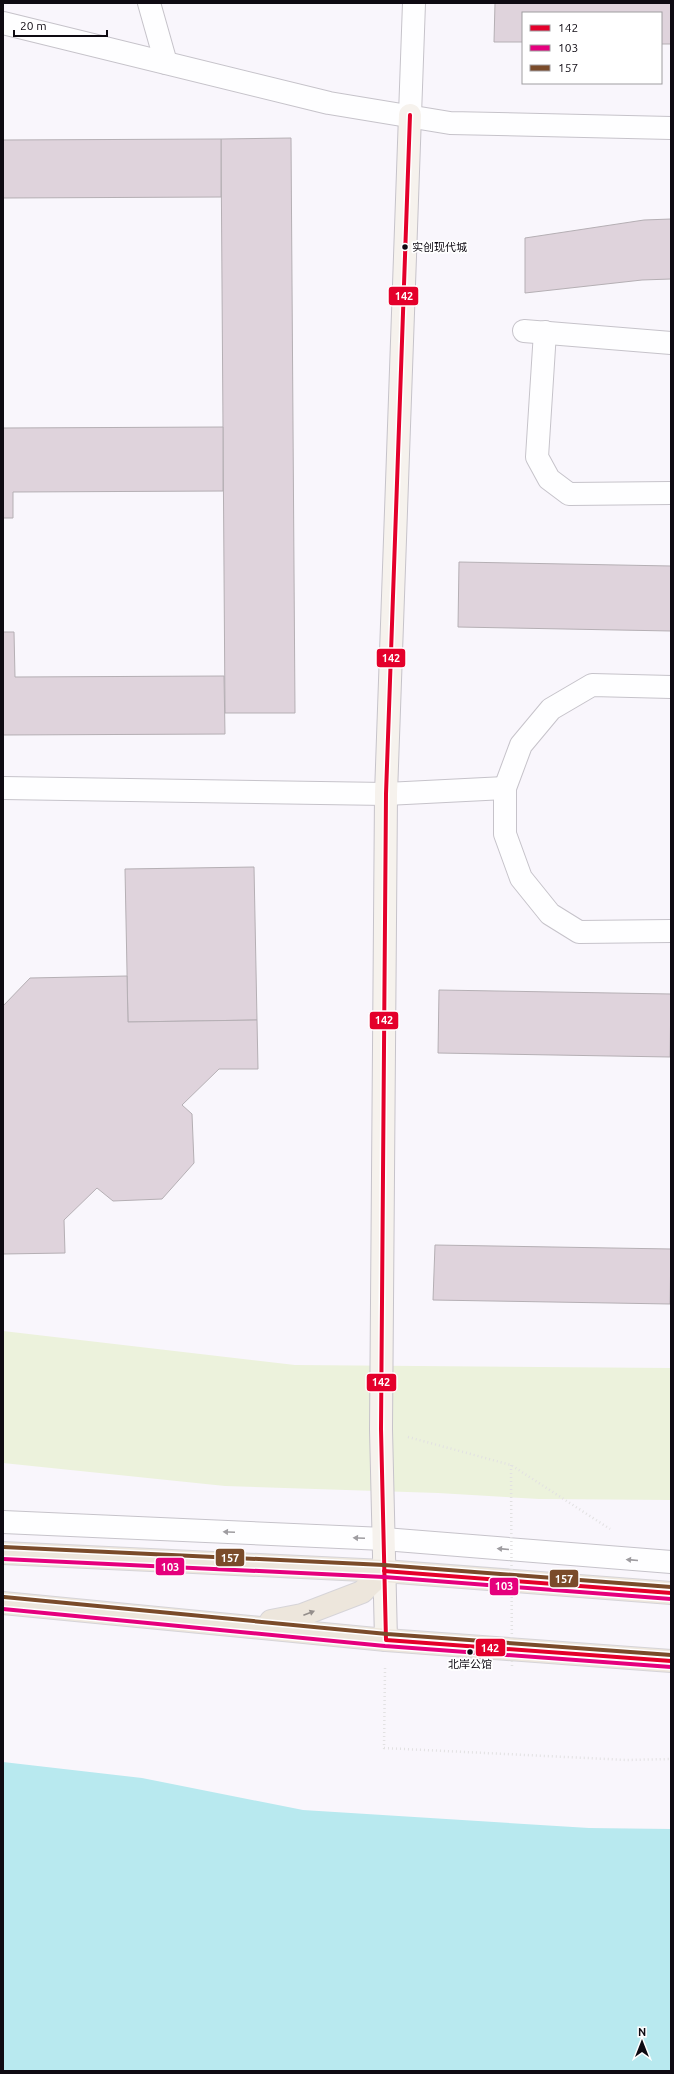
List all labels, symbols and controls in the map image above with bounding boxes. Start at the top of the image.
scale bar [14,12,107,38]
legend [522,12,662,84]
text: 20 m [20,19,47,32]
text: 142 [558,21,578,34]
text: 103 [558,41,578,54]
text: 157 [558,61,578,74]
place label: 实创现代城 [412,241,467,253]
marker: 实创现代城 [400,242,410,252]
line badge: 142 [388,286,419,306]
text: 142 [395,290,413,302]
line badge: 142 [376,648,406,668]
text: 142 [382,652,400,664]
line badge: 142 [369,1011,399,1030]
text: 142 [375,1014,393,1026]
line badge: 142 [366,1373,397,1392]
text: 142 [372,1376,390,1388]
one-way arrow [223,1528,235,1535]
one-way arrow [352,1535,365,1541]
one-way arrow [497,1546,509,1552]
line badge: 157 [215,1548,245,1567]
text: 157 [221,1552,239,1564]
one-way arrow [626,1556,638,1563]
line badge: 103 [155,1557,185,1576]
text: 103 [161,1561,179,1573]
line badge: 157 [549,1569,579,1588]
text: 157 [555,1573,573,1585]
line badge: 103 [489,1577,519,1596]
text: 103 [495,1580,513,1592]
one-way arrow [303,1609,315,1615]
line badge: 142 [475,1638,506,1657]
text: 142 [481,1642,499,1654]
marker: 北岸公馆 [465,1647,475,1657]
place label: 北岸公馆 [448,1658,492,1670]
north arrow [622,2022,662,2062]
text: N [638,2026,646,2038]

